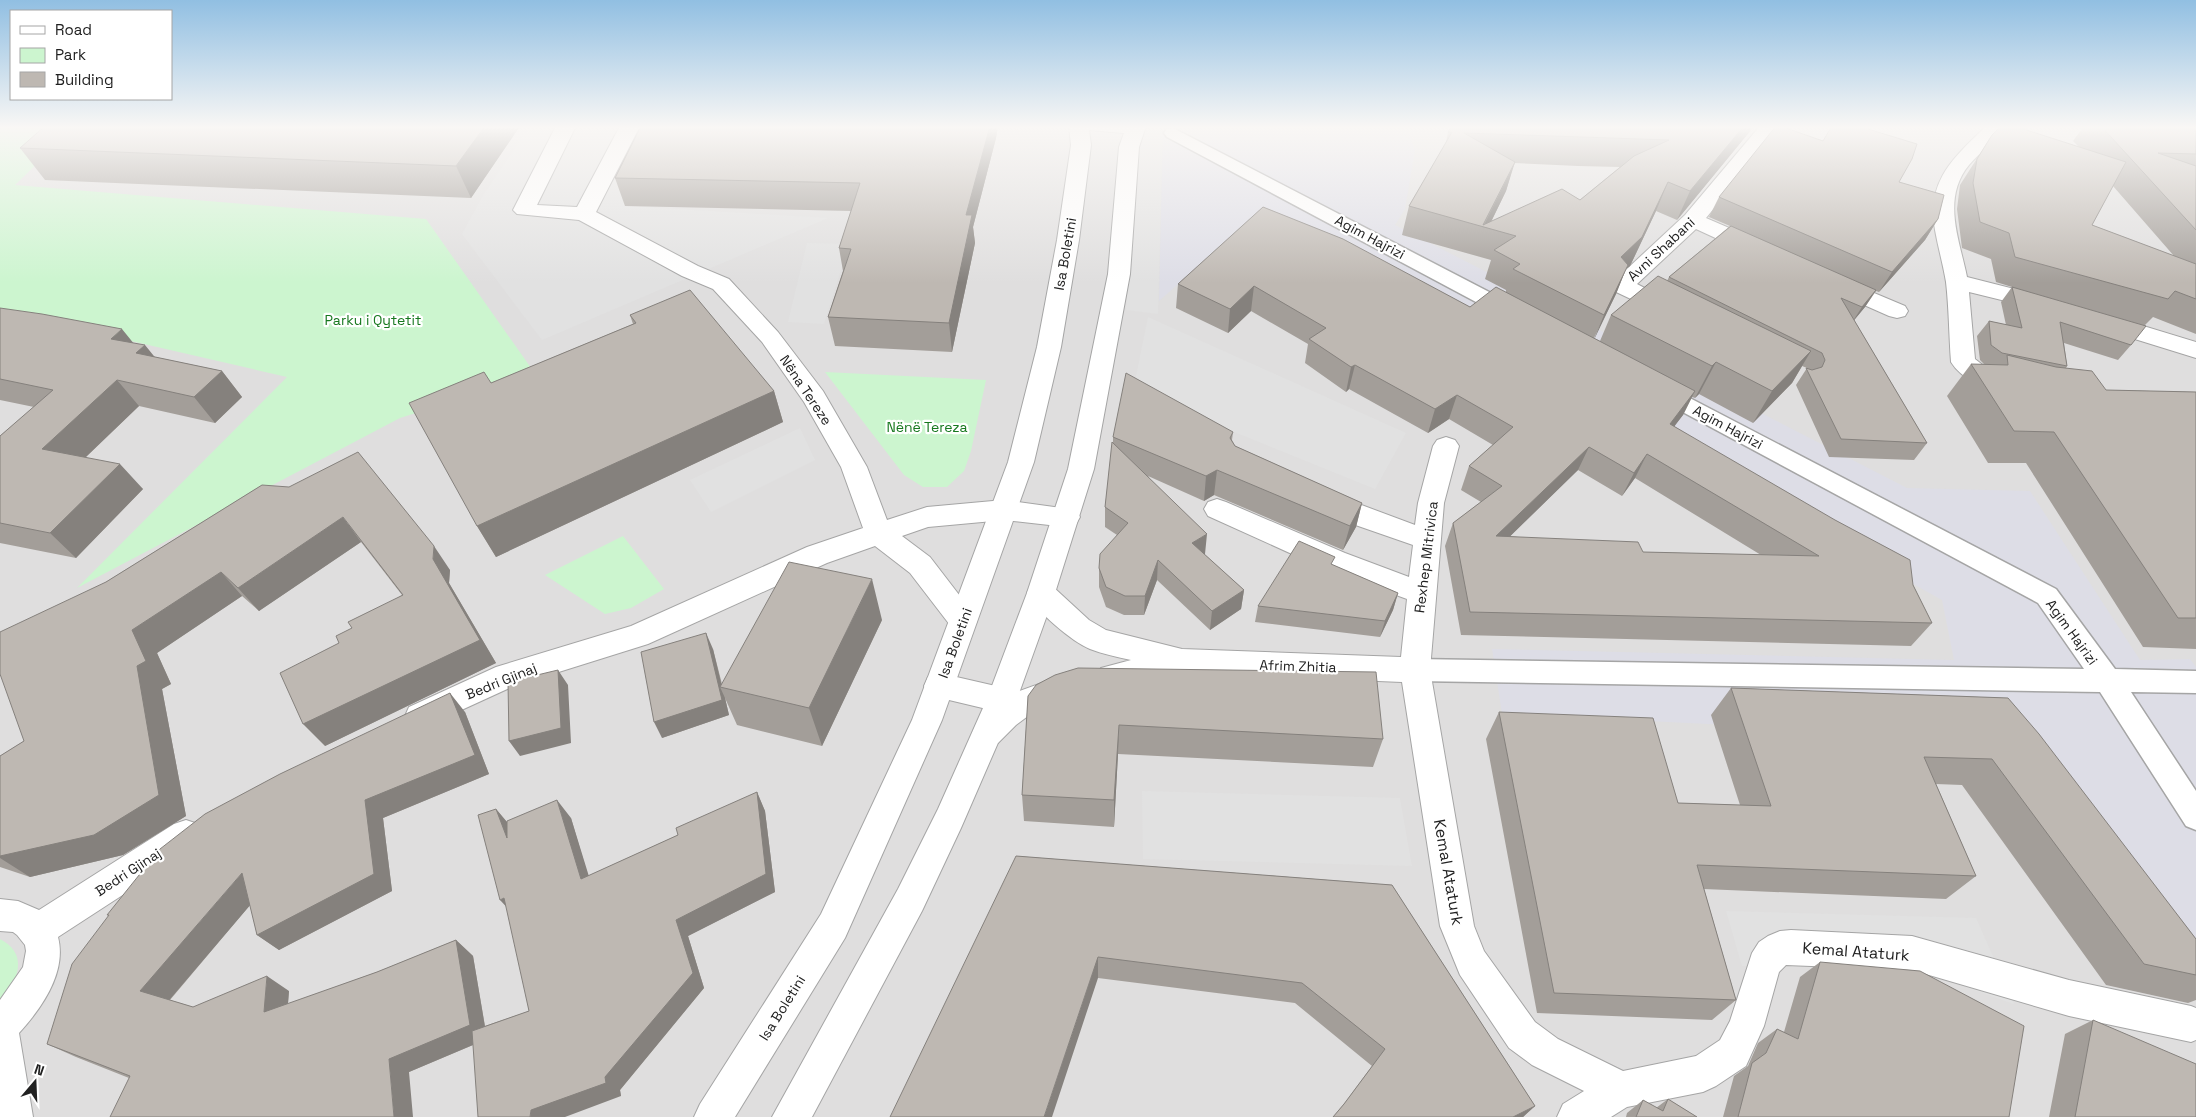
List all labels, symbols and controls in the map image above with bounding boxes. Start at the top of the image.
legend [10,10,172,100]
text: Road [55,20,92,39]
text: Park [55,45,86,64]
text: Building [55,70,114,89]
street label: Agim Hajrizi [1332,211,1408,263]
street label: Avni Shabani [1623,213,1699,285]
street label: Isa Boletini [1050,216,1080,292]
park label: Parku i Qytetit [325,311,421,329]
street label: Nëna Tereze [776,351,836,429]
street label: Agim Hajrizi [1690,401,1766,453]
park label: Nënë Tereza [886,418,968,436]
street label: Rexhep Mitrivica [1410,500,1442,614]
street label: Agim Hajrizi [2042,596,2102,668]
street label: Isa Boletini [934,605,976,681]
street label: Afrim Zhitia [1259,656,1337,676]
street label: Bedri Gjinaj [463,659,539,703]
street label: Kemal Ataturk [1429,817,1468,927]
street label: Bedri Gjinaj [92,844,164,900]
street label: Kemal Ataturk [1802,937,1911,966]
street label: Isa Boletini [755,972,809,1044]
north arrow [10,1057,60,1107]
text: N [32,1060,47,1080]

